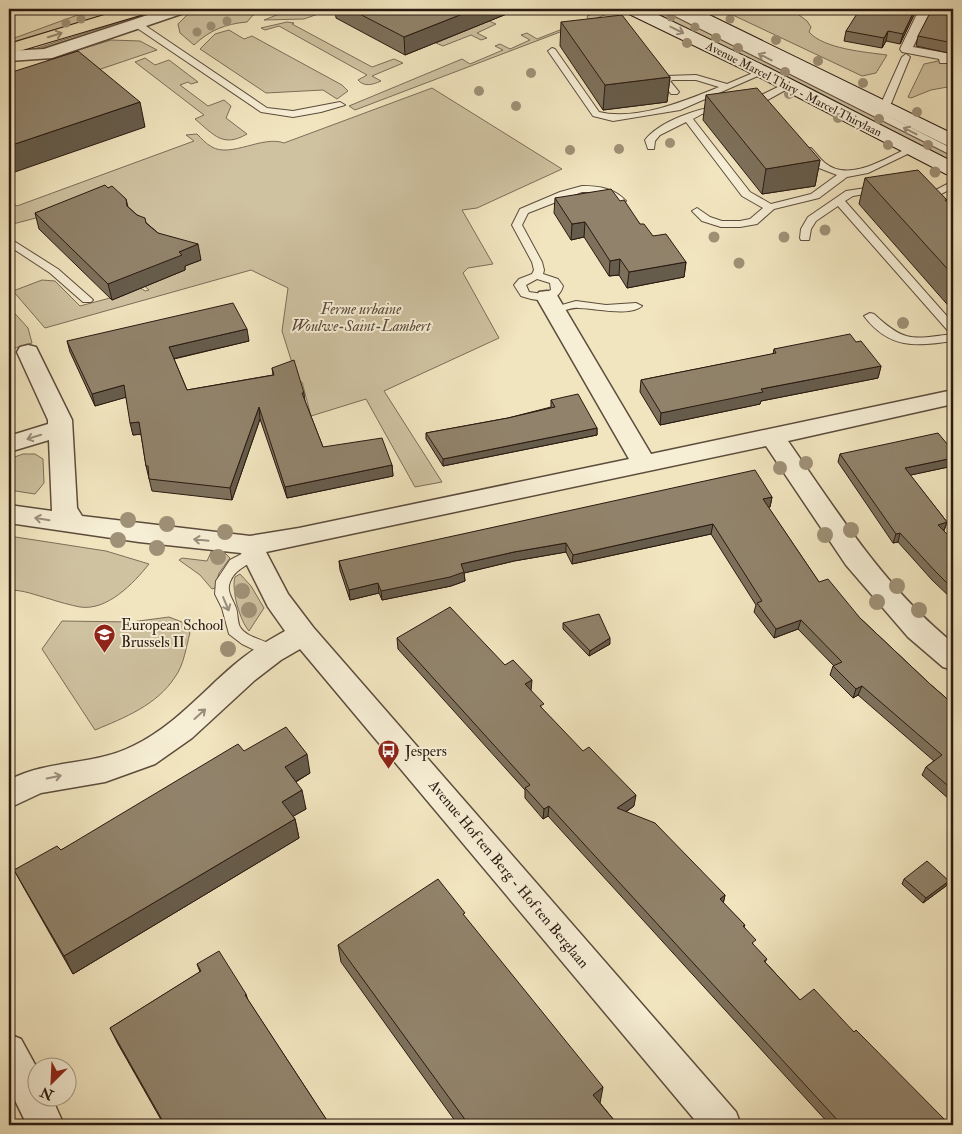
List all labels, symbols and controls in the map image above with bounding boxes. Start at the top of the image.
one-way arrow [669,26,684,35]
one-way arrow [47,29,63,39]
street label: Avenue Marcel Thiry - Marcel Thirylaan [702,38,884,140]
one-way arrow [758,52,773,61]
one-way arrow [903,126,918,135]
park label: Ferme urbaine Woulwe-Saint-Lambert [291,300,431,336]
one-way arrow [27,432,43,442]
one-way arrow [34,513,50,523]
one-way arrow [193,535,209,545]
one-way arrow [222,596,232,611]
place label: European School Brussels II [121,616,224,652]
school or university icon: European School Brussels II [93,622,117,653]
one-way arrow [193,708,206,720]
bus stop icon: Jespers [377,739,401,770]
place label: Jespers [404,742,447,762]
one-way arrow [45,772,61,782]
street label: Avenue Hof ten Berg - Hof ten Berglaan [424,776,593,973]
north arrow [28,1056,78,1106]
text: N [37,1083,57,1104]

